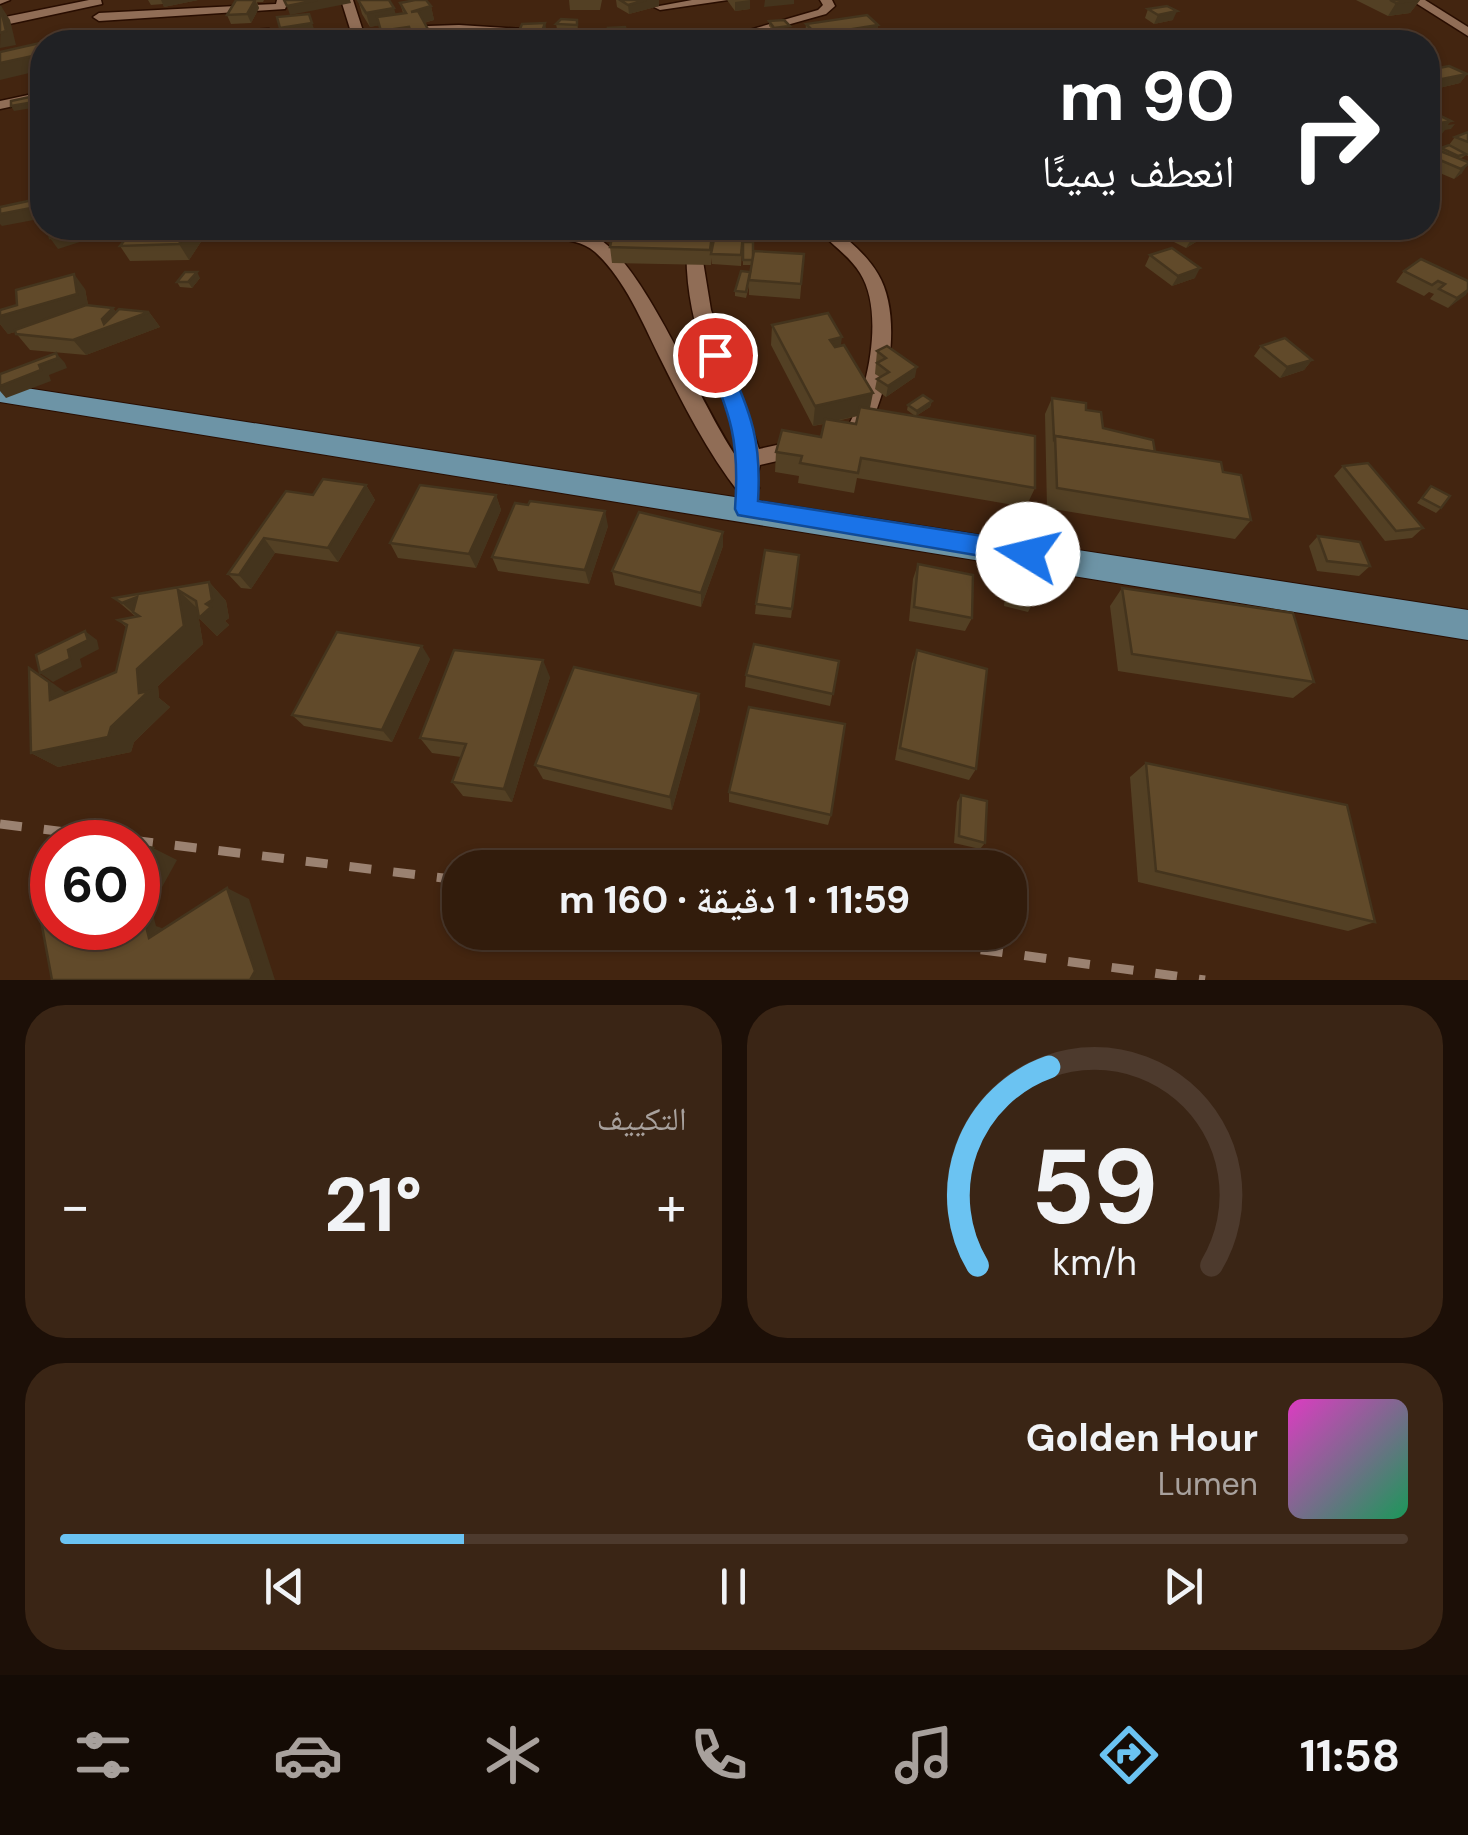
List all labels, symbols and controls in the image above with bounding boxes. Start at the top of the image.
text: 90 m [1059,51,1235,142]
icon: right [1270,70,1400,200]
text: انعطف يمينًا [1041,142,1235,201]
pin [673,313,758,398]
icon: arrive [688,328,743,383]
position arrow [976,502,1080,606]
speed limit sign: 60 [30,820,160,950]
text: 11:59 · 1 دقيقة · 160 m [559,875,910,925]
text: التكييف [597,1098,687,1140]
text: 59 [1031,1120,1159,1255]
text: 21° [324,1157,422,1254]
text: − [60,1170,90,1242]
text: + [656,1170,687,1242]
text: km/h [1053,1240,1137,1286]
text: Golden Hour [1026,1413,1258,1463]
text: Lumen [1158,1463,1258,1505]
icon: previous [257,1559,312,1614]
icon: pause [706,1559,761,1614]
icon: next [1156,1559,1211,1614]
icon: filters [68,1720,138,1790]
icon: car [273,1720,343,1790]
icon: climate [478,1720,548,1790]
icon: phone [684,1720,754,1790]
icon: music [889,1720,959,1790]
icon: directions [1094,1720,1164,1790]
text: 11:58 [1300,1726,1400,1785]

